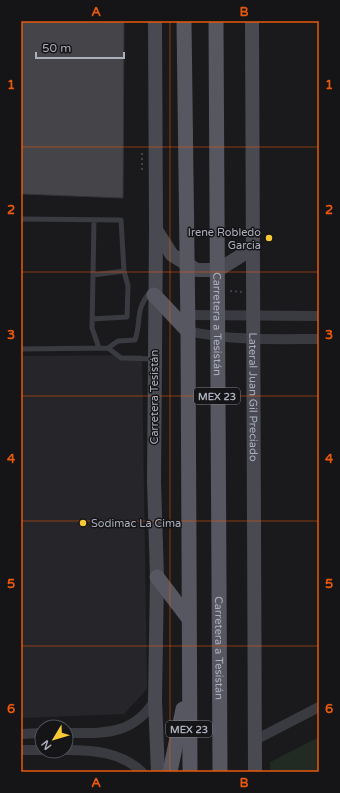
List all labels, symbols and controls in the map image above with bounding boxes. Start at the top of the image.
text: A [91,4,101,20]
text: B [239,4,249,20]
scale bar [36,34,124,60]
text: 50 m [42,41,71,55]
text: 1 [7,77,15,93]
text: 1 [325,77,333,93]
text: 2 [7,202,15,218]
text: 2 [325,202,333,218]
place label: Irene Robledo Garcia [188,226,261,252]
marker: Irene Robledo Garcia [264,233,274,243]
street label: Carretera a Tesistán [210,272,224,376]
text: 3 [7,327,15,343]
text: 3 [325,327,333,343]
street label: Lateral Juan Gil Preciado [246,332,260,462]
street label: Carretera Tesistán [148,350,161,444]
road number: MEX 23 [194,388,240,404]
text: 4 [7,451,16,467]
text: 4 [325,451,334,467]
place label: Sodimac La Cima [91,517,181,530]
marker: Sodimac La Cima [78,518,88,528]
text: 5 [7,576,15,592]
text: 5 [325,576,333,592]
street label: Carretera a Tesistán [212,596,226,700]
text: 6 [7,701,15,717]
text: 6 [325,701,333,717]
north arrow [34,719,74,759]
road number: MEX 23 [166,721,212,737]
text: N [39,737,54,752]
text: A [91,775,101,791]
text: B [239,775,249,791]

